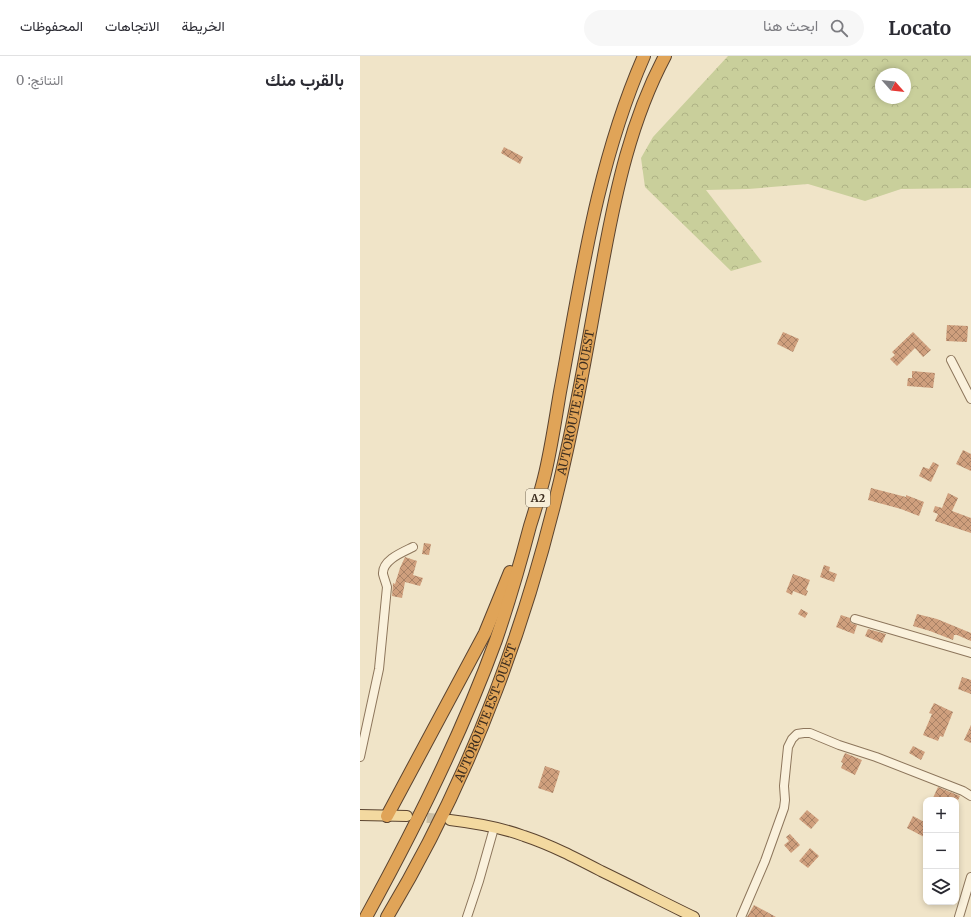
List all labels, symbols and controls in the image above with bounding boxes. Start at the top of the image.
search box [584,10,864,46]
text: ابحث هنا [763,16,818,35]
text: Locato [888,16,951,40]
text: المحفوظات [20,17,83,35]
text: الاتجاهات [105,17,159,35]
text: الخريطة [181,17,225,35]
icon: search [828,17,850,39]
north arrow [875,68,911,104]
text: بالقرب منك [265,69,344,91]
text: النتائج: 0 [16,72,63,89]
street label: AUTOROUTE EST-OUEST [553,328,597,477]
road number: A2 [526,489,550,507]
street label: AUTOROUTE EST-OUEST [451,641,520,785]
map controls [923,797,959,905]
button: + [923,797,959,833]
button: − [923,833,959,869]
button: layers [923,869,959,905]

